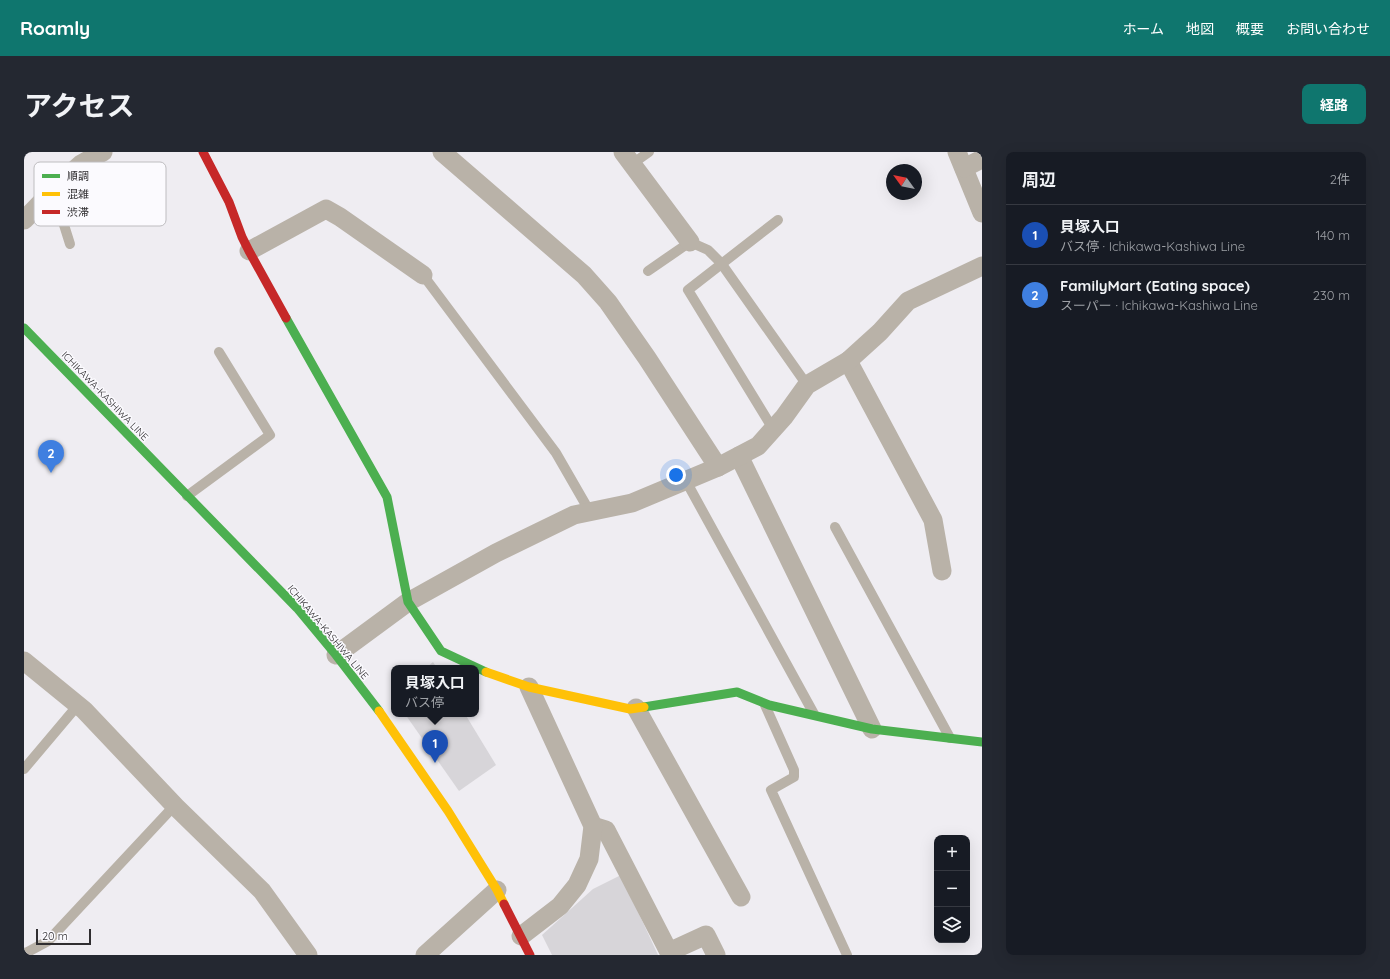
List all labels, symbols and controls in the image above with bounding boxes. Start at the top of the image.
text: Roamly [20,16,90,40]
text: ホーム [1122,20,1164,38]
text: 地図 [1186,20,1214,38]
text: 概要 [1236,20,1264,38]
text: お問い合わせ [1286,20,1370,38]
button: 経路 [1302,84,1366,124]
text: アクセス [24,88,135,123]
legend [34,162,166,226]
north arrow [886,164,922,200]
text: 順調 [67,169,89,183]
text: 周辺 [1022,169,1056,190]
text: 2件 [1330,171,1350,187]
text: 混雑 [67,187,89,201]
text: 渋滞 [67,205,89,219]
text: 貝塚入口 [1060,217,1120,236]
text: 1 [1032,227,1038,243]
text: 140 m [1315,227,1350,243]
text: バス停 · Ichikawa-Kashiwa Line [1060,238,1245,254]
text: FamilyMart (Eating space) [1060,276,1250,295]
text: 2 [1031,287,1039,303]
text: 230 m [1313,287,1350,303]
text: スーパー · Ichikawa-Kashiwa Line [1060,297,1258,313]
street label: ICHIKAWA-KASHIWA LINE [59,349,151,444]
pin: 2 [38,440,64,473]
your location [666,465,686,485]
street label: ICHIKAWA-KASHIWA LINE [285,582,372,682]
popup [391,665,479,717]
text: 貝塚入口 [405,673,465,692]
text: バス停 [405,694,444,710]
pin: 1 [422,730,448,763]
map controls [934,835,970,943]
button: + [934,835,970,871]
button: − [934,871,970,907]
button: layers [934,907,970,943]
scale bar [36,927,91,946]
text: 20 m [42,929,68,943]

